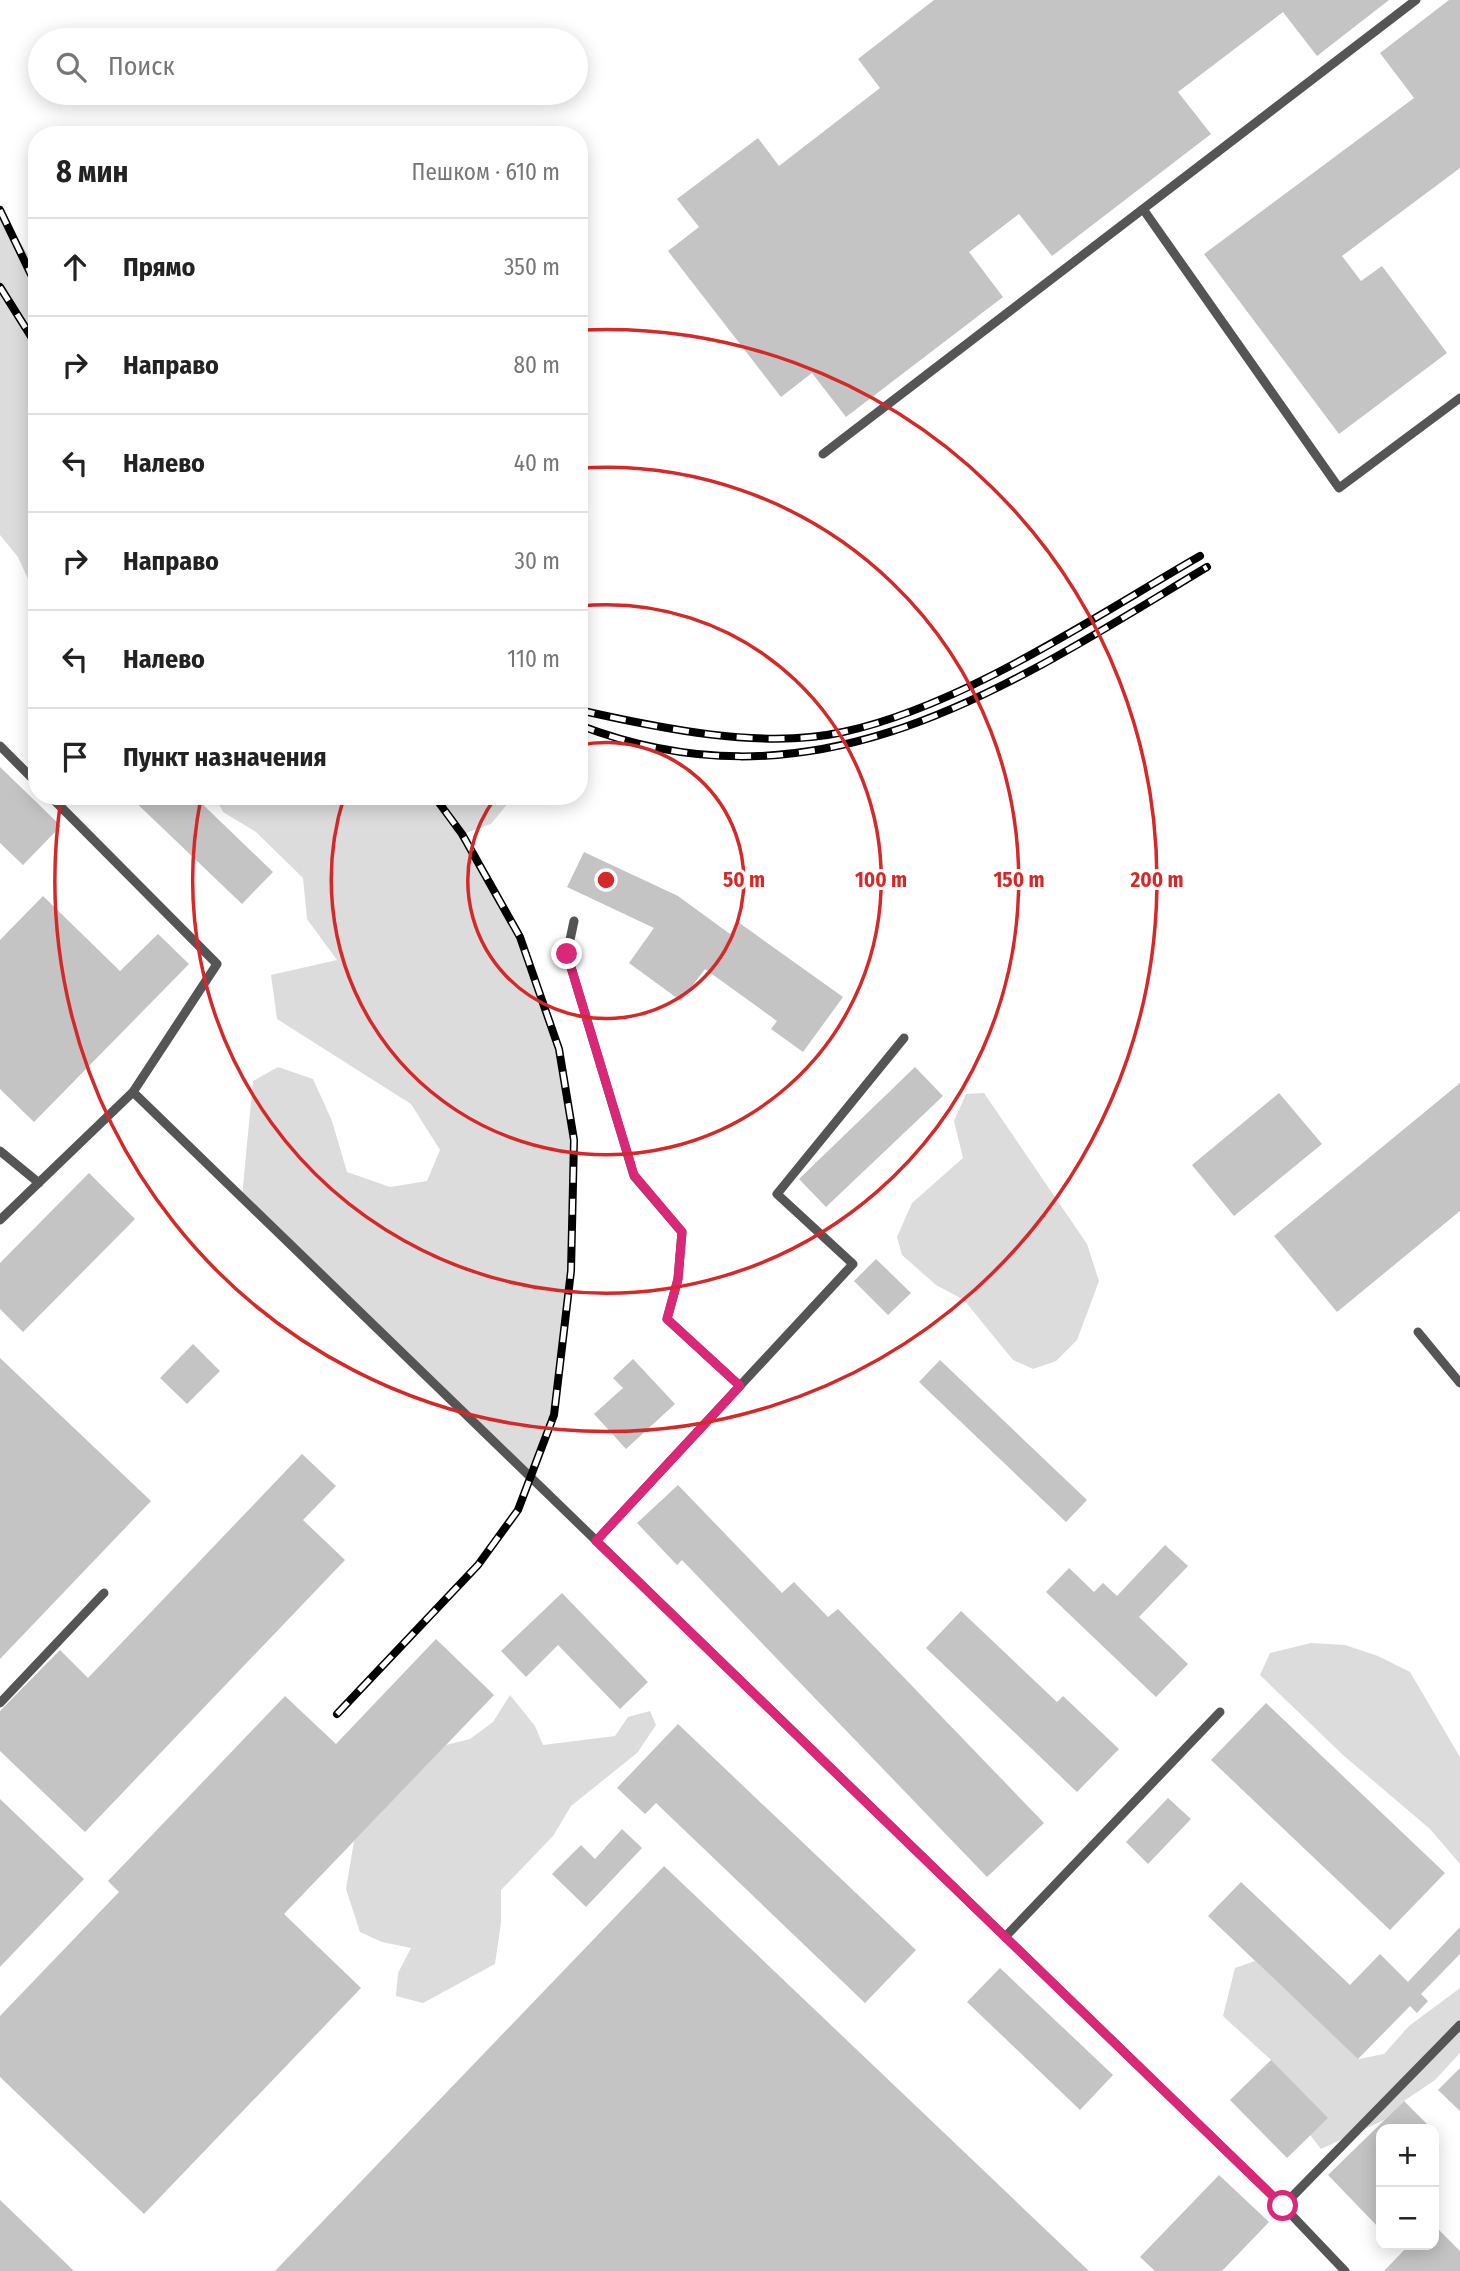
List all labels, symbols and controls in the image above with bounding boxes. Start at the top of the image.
search box [28,28,588,105]
icon: search [52,48,90,86]
text: Поиск [108,51,175,82]
text: 8 мин [56,154,128,190]
text: Пешком · 610 m [412,158,560,186]
icon: ahead [56,248,94,286]
text: Прямо [123,252,195,283]
text: 350 m [504,253,560,281]
icon: right [56,346,94,384]
text: Направо [123,350,219,381]
text: 80 m [513,351,560,379]
icon: left [56,444,94,482]
text: Налево [123,448,205,479]
text: 40 m [514,449,560,477]
icon: right [56,542,94,580]
text: Направо [123,546,219,577]
text: 30 m [515,547,560,575]
icon: left [56,640,94,678]
text: Налево [123,644,205,675]
text: 110 m [507,645,560,673]
icon: arrive [56,738,94,776]
text: Пункт назначения [123,742,327,773]
text: 50 m [723,867,765,893]
text: 100 m [855,867,907,893]
text: 150 m [993,867,1045,893]
text: 200 m [1129,867,1184,893]
centre of rings [594,868,618,892]
route end [551,938,582,969]
map controls [1376,2124,1439,2250]
button: + [1376,2124,1439,2187]
button: − [1376,2187,1439,2250]
route start [1267,2190,1298,2221]

